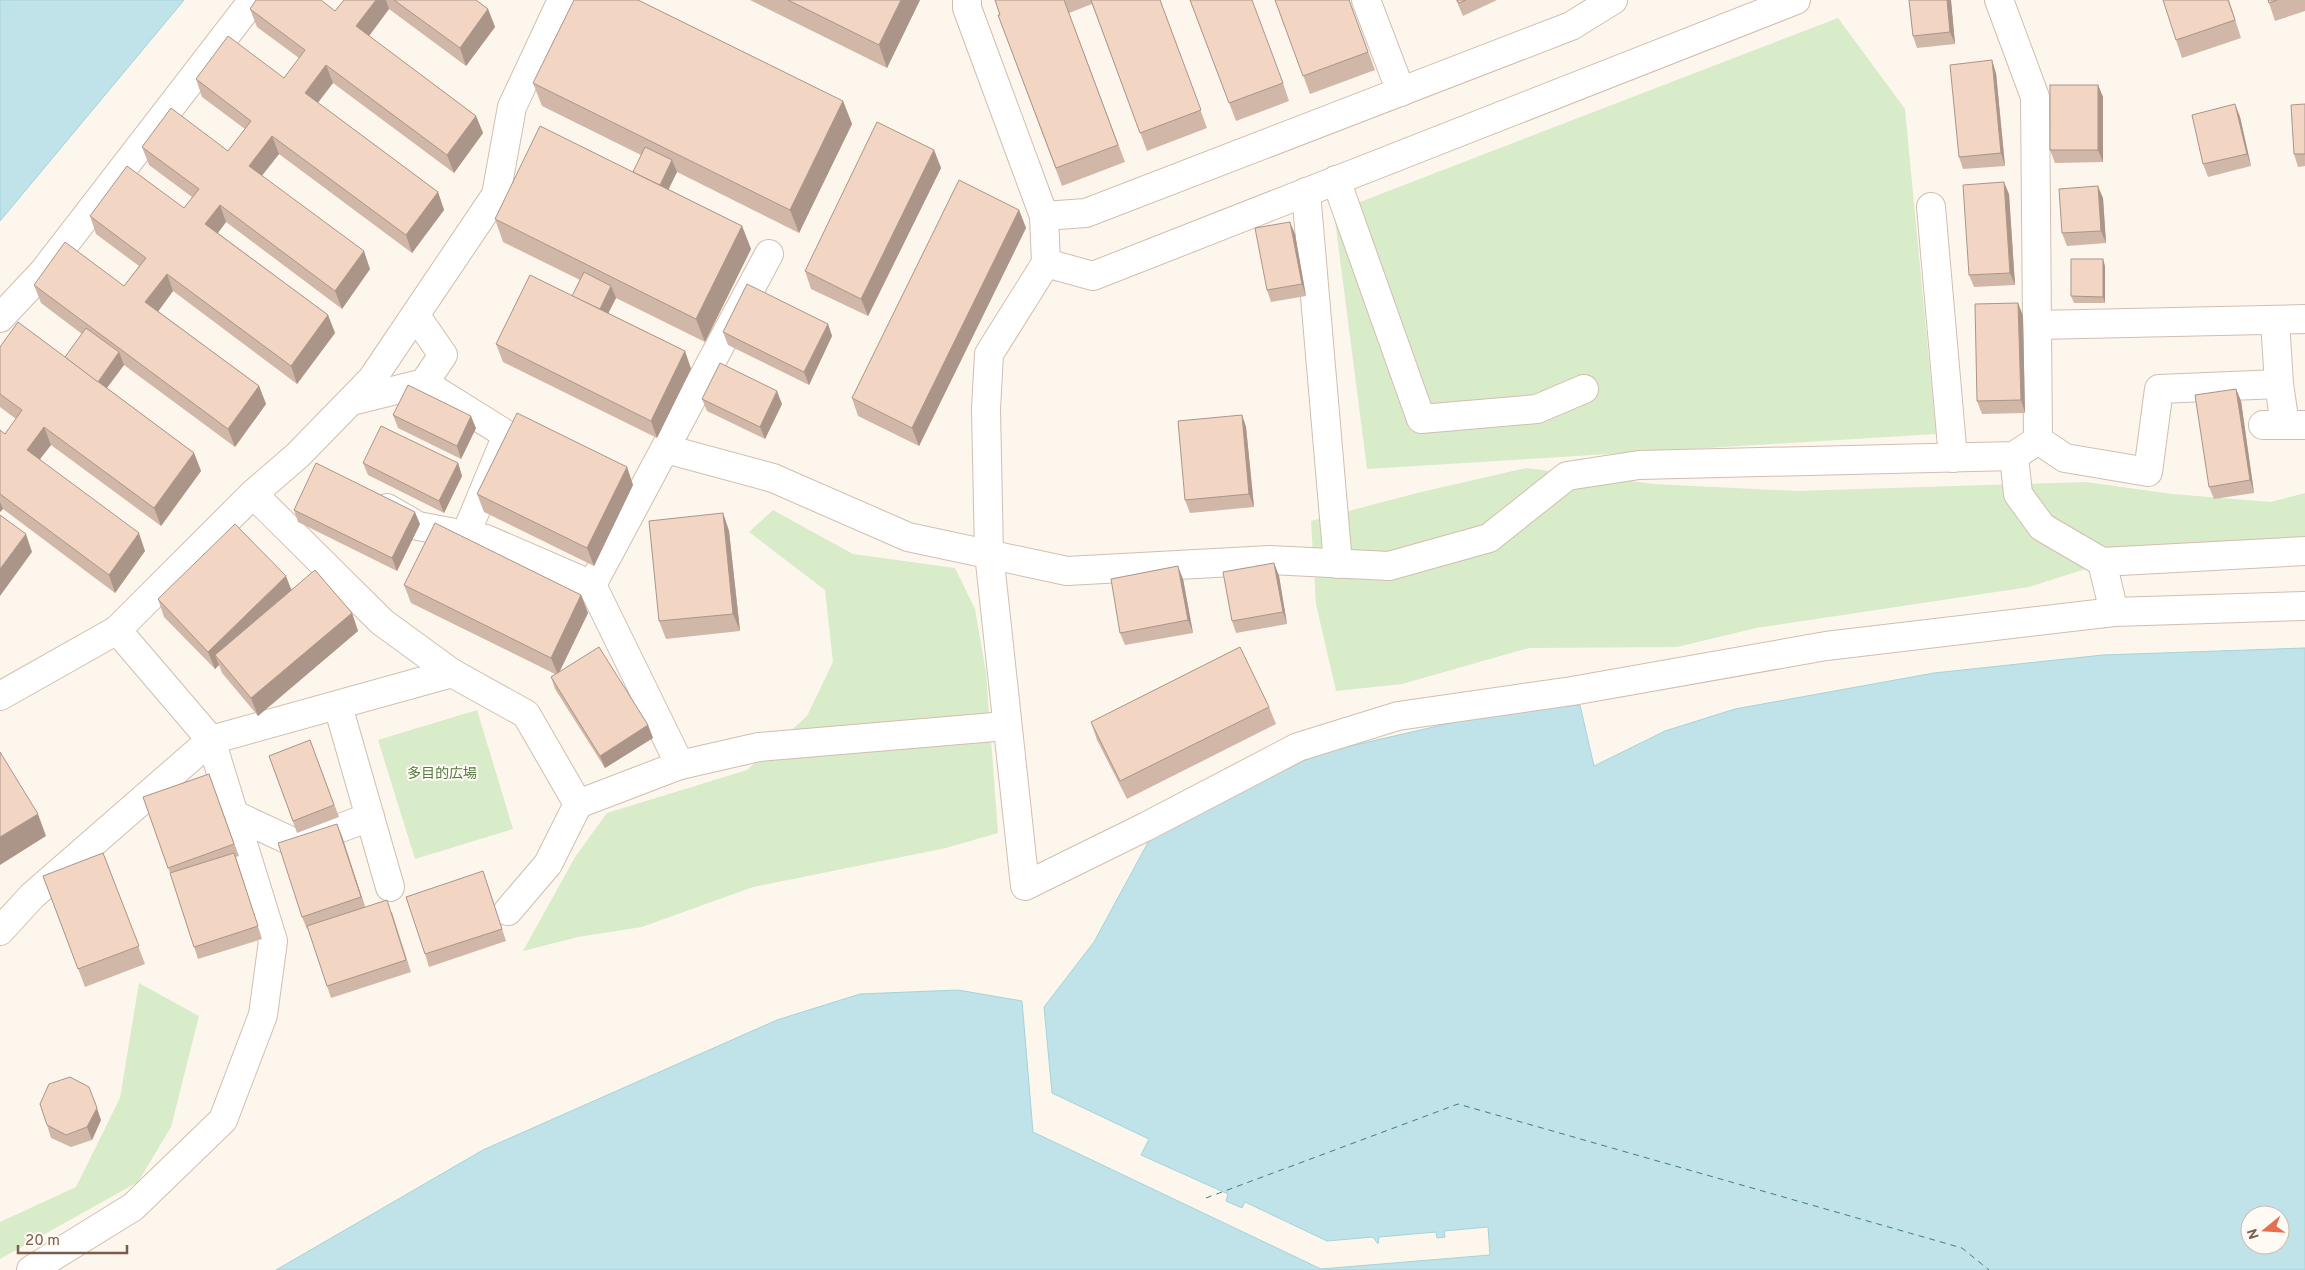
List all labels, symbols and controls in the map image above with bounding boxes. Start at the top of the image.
park label: 多目的広場 [407,765,477,783]
north arrow [2240,1205,2290,1255]
scale bar [18,1222,126,1254]
text: N [2244,1226,2264,1241]
text: 20 m [25,1232,60,1251]

